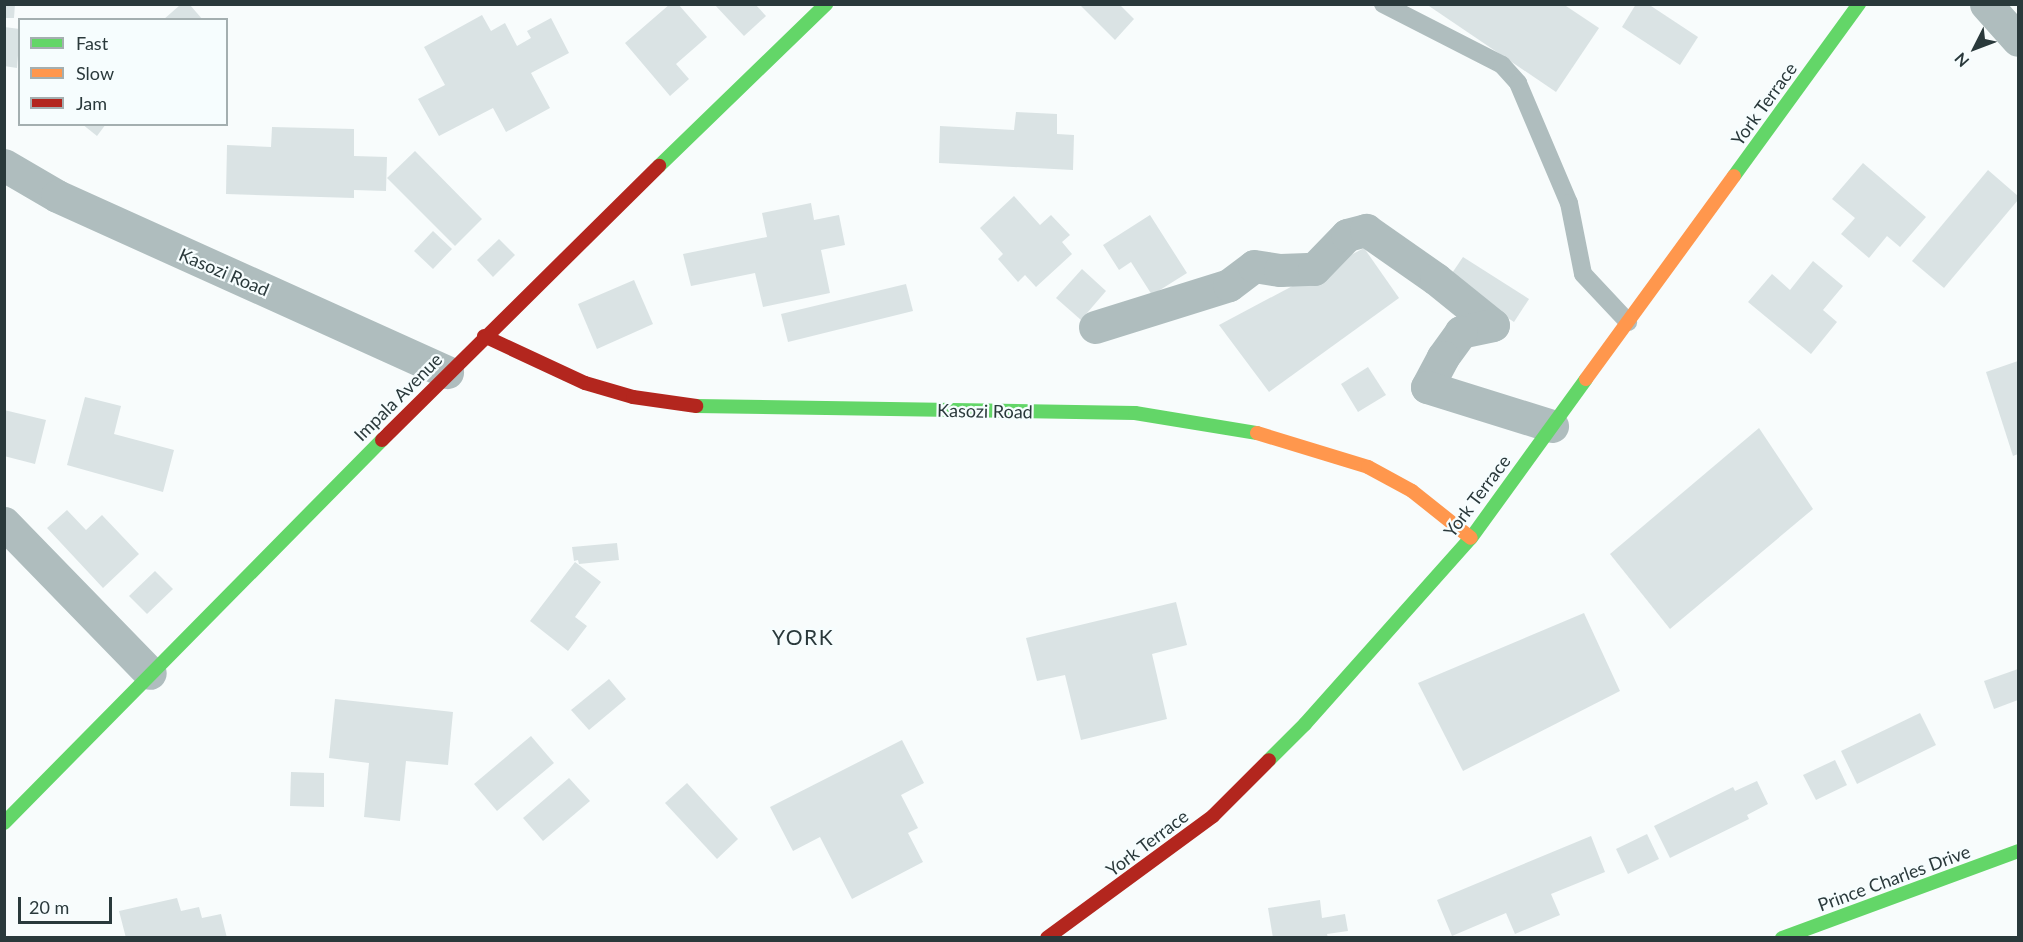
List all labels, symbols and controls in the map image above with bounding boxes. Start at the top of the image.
legend [18,18,228,126]
north arrow [1945,18,2005,78]
text: Fast [76,32,108,54]
text: N [1950,49,1972,71]
street label: York Terrace [1727,58,1801,150]
text: Slow [76,62,114,84]
text: Jam [76,92,107,114]
street label: Kasozi Road [176,243,272,301]
street label: Impala Avenue [349,348,447,446]
street label: Kasozi Road [937,399,1033,423]
street label: York Terrace [1439,451,1515,541]
district label: YORK [772,624,834,650]
street label: York Terrace [1102,805,1192,881]
street label: Prince Charles Drive [1815,840,1973,916]
scale bar [21,885,116,923]
text: 20 m [29,896,69,918]

